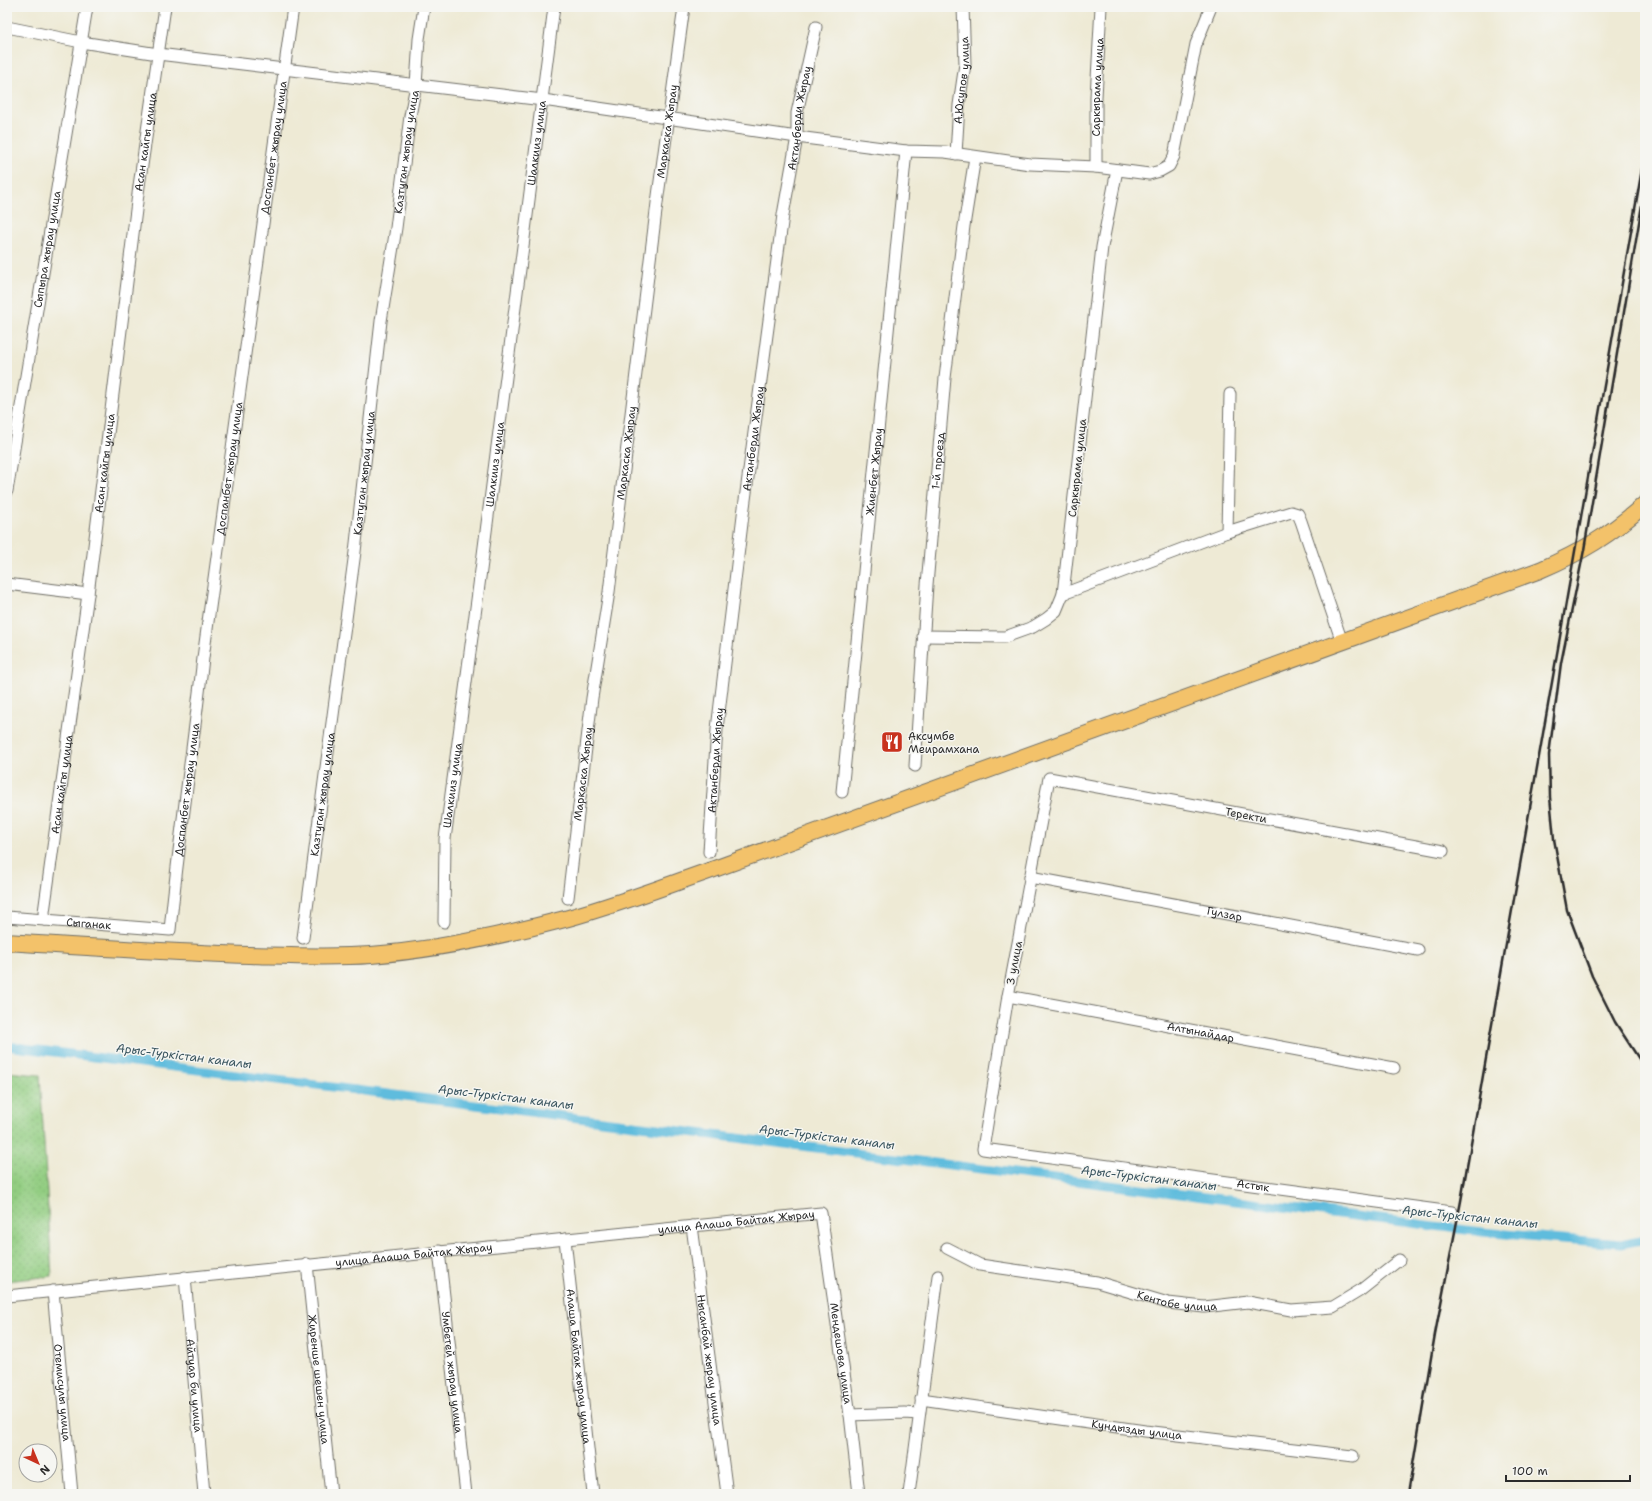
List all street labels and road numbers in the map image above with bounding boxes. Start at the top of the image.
street label: А.Юсупов улица [951,36,973,125]
street label: Саркырама улица [1089,37,1107,136]
street label: Актанберди Жырау [784,64,815,172]
street label: Доспанбет жырау улица [257,80,291,215]
street label: Маркаска Жырау [653,84,681,179]
street label: Казтуган жырау улица [391,89,423,215]
street label: Асан кайгы улица [131,91,161,192]
street label: Шалкииз улица [524,99,550,187]
street label: Сыпыра жырау улица [30,190,65,309]
street label: Актанберди Жырау [739,385,768,492]
street label: Доспанбет жырау улица [213,401,246,536]
street label: Маркаска Жырау [613,405,640,501]
street label: Казтуган жырау улица [350,410,379,536]
street label: Асан кайгы улица [91,413,119,514]
street label: Саркырама улица [1065,418,1090,518]
street label: Шалкииз улица [482,421,508,508]
street label: Жиенбет Жырау [863,427,886,516]
street label: 1-й проезд [928,432,948,490]
street label: Актанберди Жырау [705,707,728,814]
street label: Доспанбет жырау улица [171,722,203,857]
street label: Маркаска Жырау [570,726,596,822]
street label: Казтуган жырау улица [307,731,339,857]
street label: Асан кайгы улица [48,734,76,835]
street label: Шалкииз улица [440,742,466,829]
street label: Теректи [1224,804,1268,827]
street label: Гулзар [1206,903,1243,925]
street label: Сыганак [66,915,112,933]
street label: 3 улица [1003,940,1026,986]
street label: Алтынайдар [1166,1019,1235,1046]
street label: Астык [1236,1176,1270,1195]
street label: улица Алаша Байтақ Жырау [657,1207,815,1238]
street label: улица Алаша Байтақ Жырау [335,1240,493,1270]
street label: Кентобе улица [1135,1287,1218,1315]
street label: Алаша Байтак жырау улица [562,1288,594,1445]
street label: Нысанбай жырау улица [693,1294,725,1426]
street label: Мендешова улица [826,1302,855,1405]
street label: Умбетей жырау улица [438,1311,466,1434]
street label: Жиренше шешен улица [304,1314,333,1445]
street label: Айтуар би улица [182,1338,206,1433]
street label: Отемисулы улица [50,1343,74,1442]
street label: Кундызды улица [1091,1416,1183,1443]

